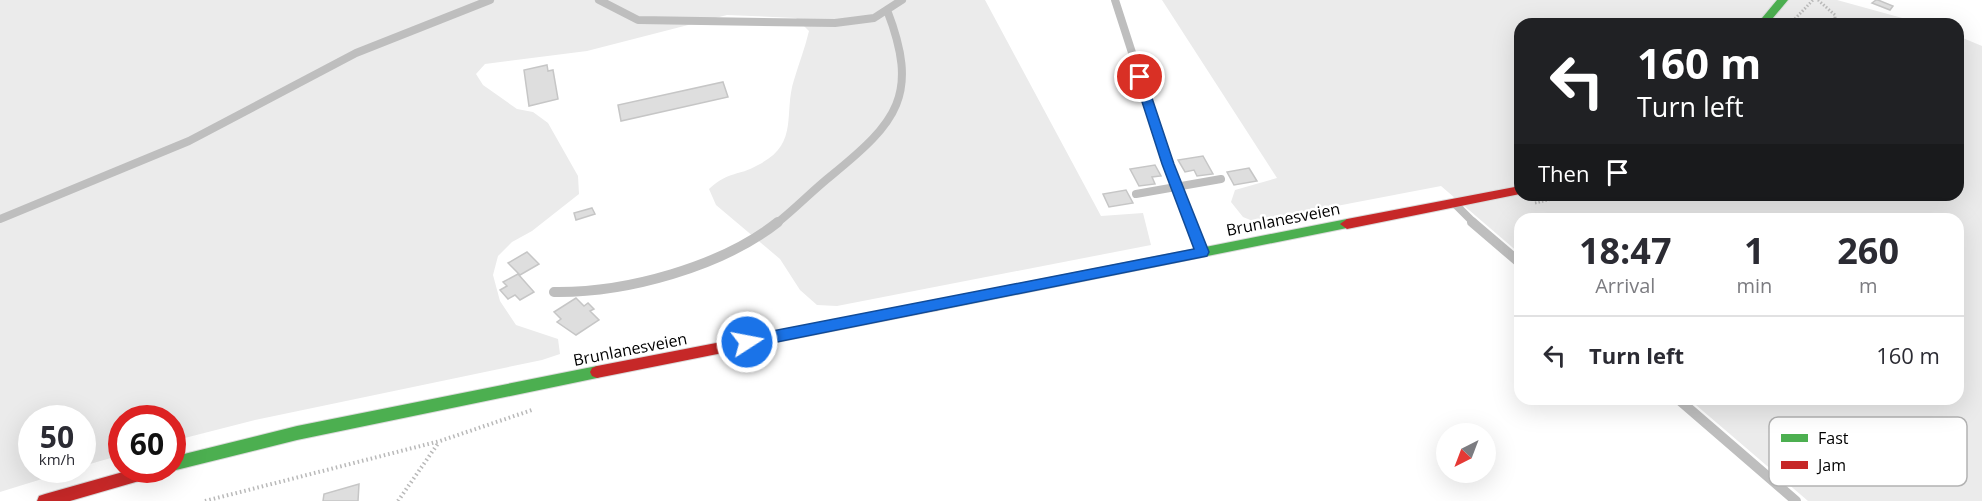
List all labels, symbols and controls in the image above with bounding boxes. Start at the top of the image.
text: 160 m [1637,34,1761,91]
icon: left [1538,42,1616,120]
pin [1114,51,1165,102]
icon: arrive [1123,60,1156,93]
text: Turn left [1637,88,1744,125]
icon: arrive [1601,156,1634,189]
text: Then [1538,158,1589,188]
street label: Brunlanesveien [1224,197,1342,241]
text: 18:47 [1579,226,1672,275]
text: 1 [1744,226,1765,275]
text: 260 [1837,226,1899,275]
text: Arrival [1595,272,1655,299]
text: min [1736,272,1772,299]
text: m [1859,272,1877,299]
position arrow [715,310,779,374]
street label: Brunlanesveien [571,327,689,371]
icon: left [1538,339,1571,372]
text: Turn left [1589,340,1684,370]
text: 160 m [1876,340,1940,370]
speed limit sign: 60 [108,405,186,483]
text: 50 [40,416,74,457]
legend [1769,417,1967,486]
north arrow [1436,423,1496,483]
map controls [1436,423,1496,483]
text: Fast [1818,427,1849,449]
text: km/h [39,449,75,469]
text: Jam [1816,454,1846,476]

